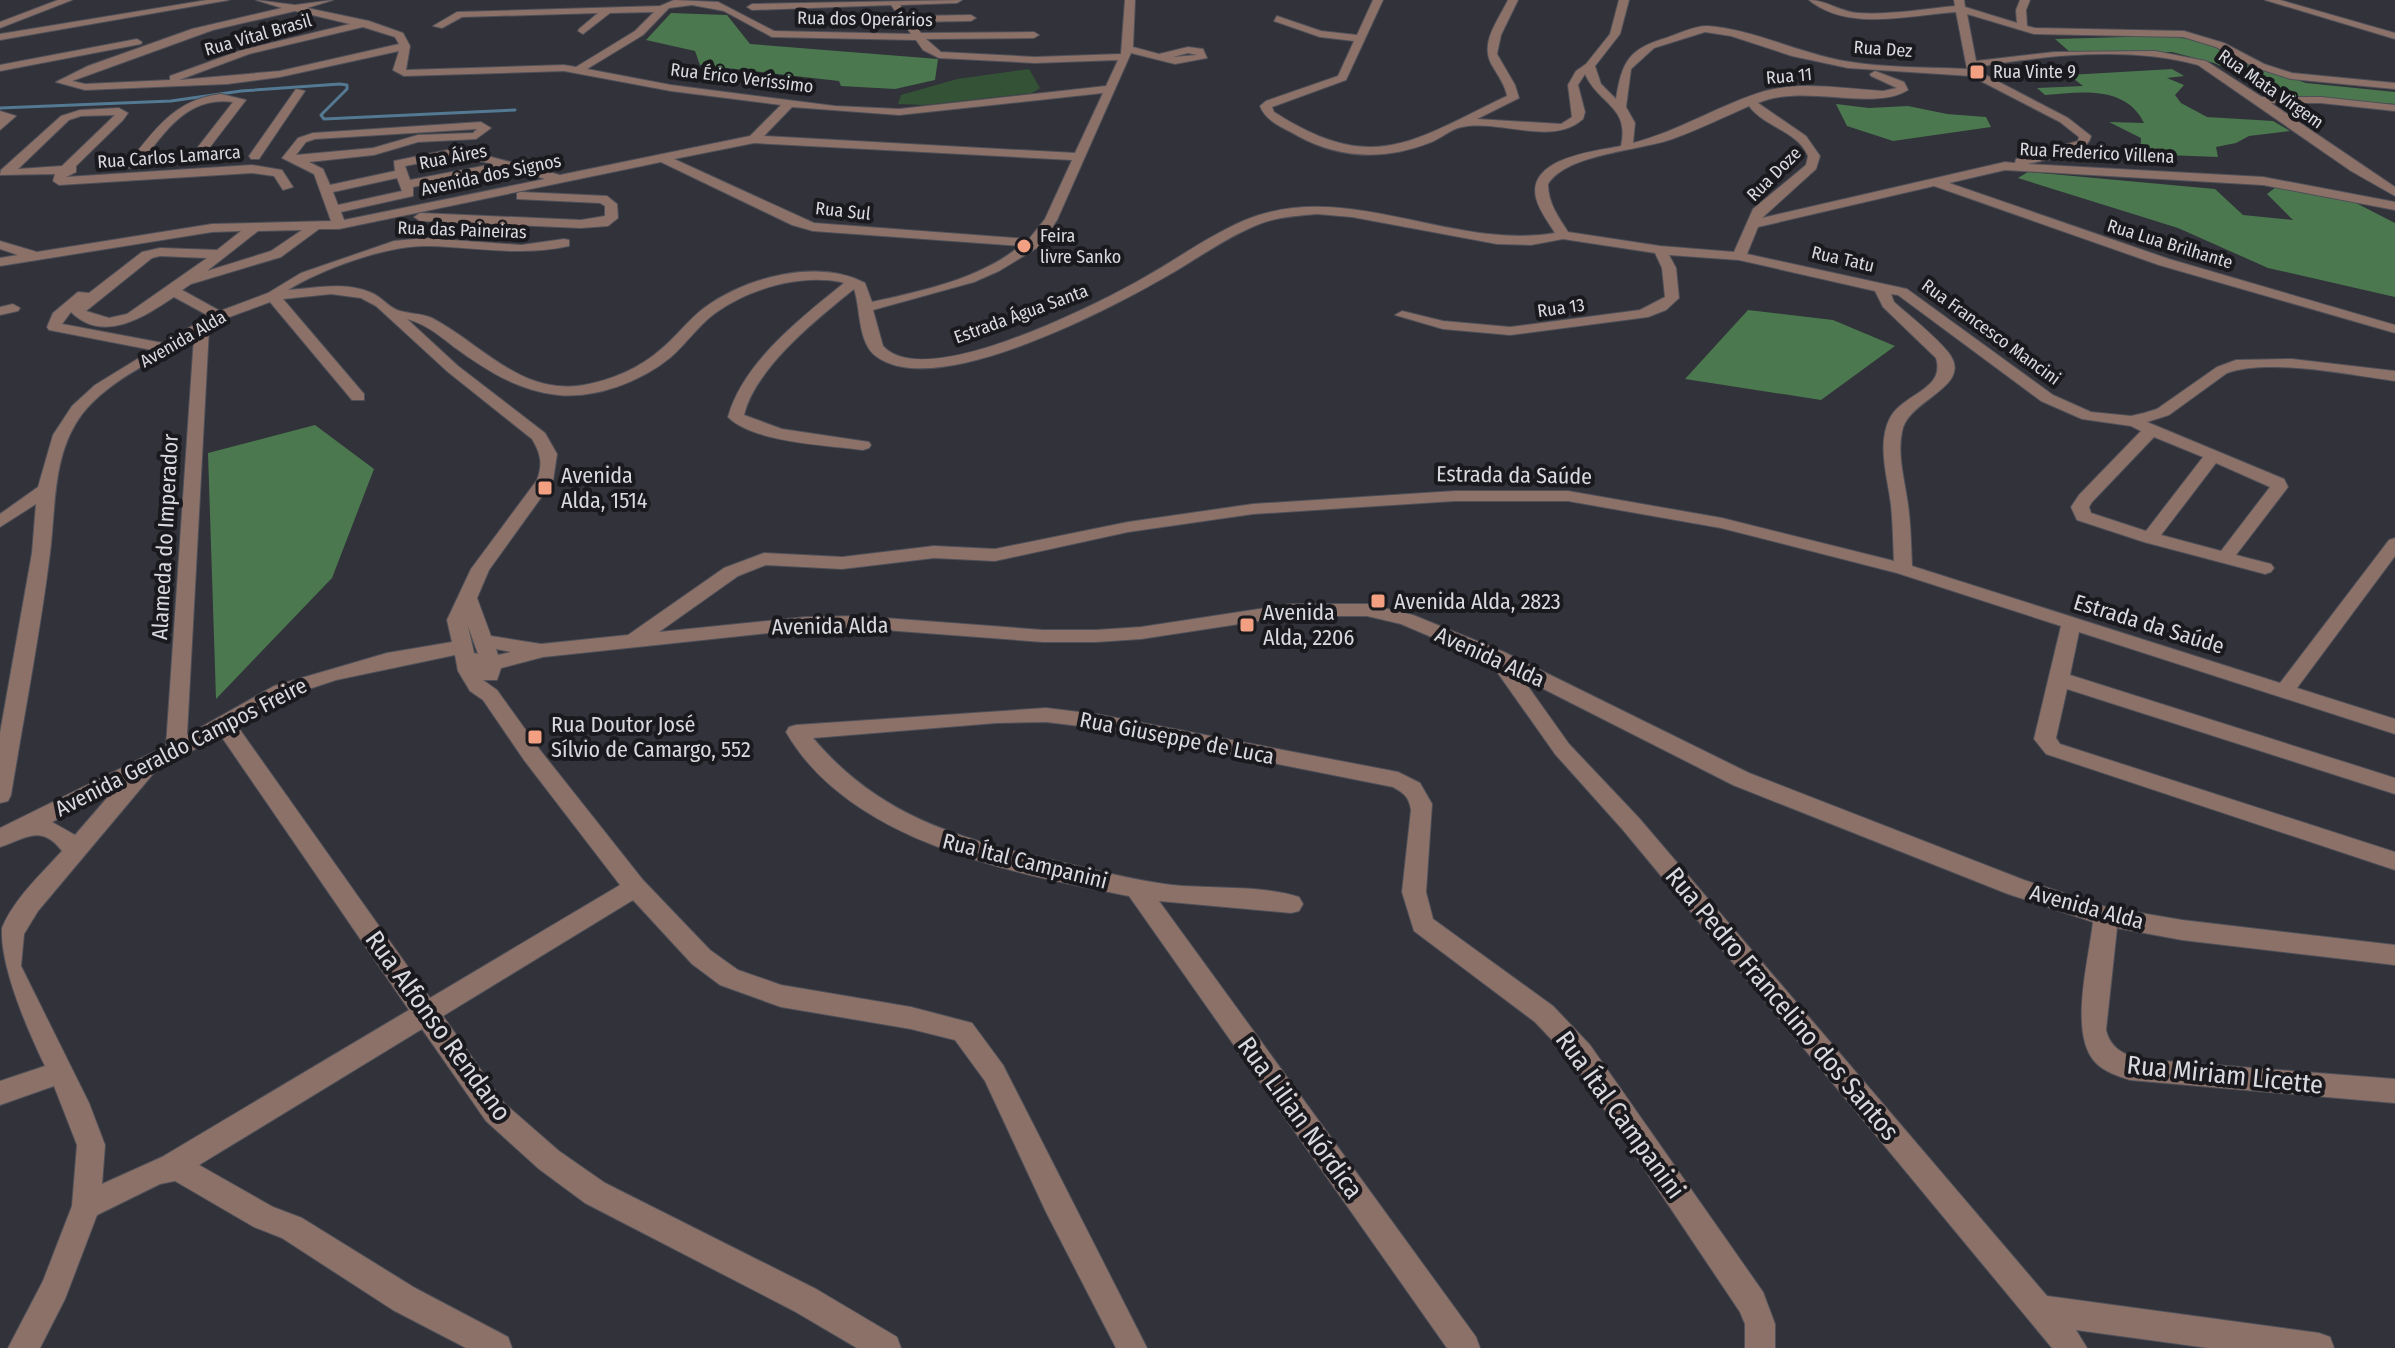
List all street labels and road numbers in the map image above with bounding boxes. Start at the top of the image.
street label: Rua dos Operários [797,7,933,31]
street label: Rua Vital Brasil [202,9,314,61]
street label: Rua Dez [1853,36,1913,62]
street label: Rua Mata Virgem [2214,45,2328,133]
street label: Rua Érico Veríssimo [669,57,815,98]
street label: Rua 11 [1765,63,1813,89]
street label: Rua Frederico Villena [2019,138,2175,168]
street label: Rua Áires [417,139,489,174]
street label: Rua Carlos Lamarca [96,141,242,173]
street label: Rua Doze [1742,142,1806,206]
street label: Avenida dos Signos [419,149,563,201]
street label: Rua Sul [814,197,872,225]
street label: Rua Lua Brilhante [2105,214,2236,274]
street label: Rua das Paineiras [397,217,527,243]
street label: Rua Tatu [1809,241,1877,277]
street label: Rua Francesco Mancini [1917,274,2065,390]
street label: Estrada Água Santa [951,279,1091,348]
street label: Rua 13 [1536,294,1586,322]
street label: Avenida Alda [136,305,230,372]
street label: Alameda do Imperador [146,433,184,641]
street label: Estrada da Saúde [1436,460,1592,490]
street label: Estrada da Saúde [2070,588,2228,660]
street label: Avenida Alda [771,611,889,641]
street label: Avenida Alda [1431,621,1549,693]
street label: Avenida Geraldo Campos Freire [51,672,311,822]
street label: Rua Giuseppe de Luca [1077,706,1277,770]
street label: Rua Ítal Campanini [940,827,1110,895]
street label: Rua Pedro Francelino dos Santos [1659,861,1905,1147]
street label: Avenida Alda [2027,879,2147,935]
street label: Rua Alfonso Rendano [359,925,517,1127]
street label: Rua Ítal Campanini [1549,1025,1691,1205]
street label: Rua Lilian Nórdica [1231,1031,1369,1205]
street label: Rua Miriam Licette [2125,1049,2325,1101]

